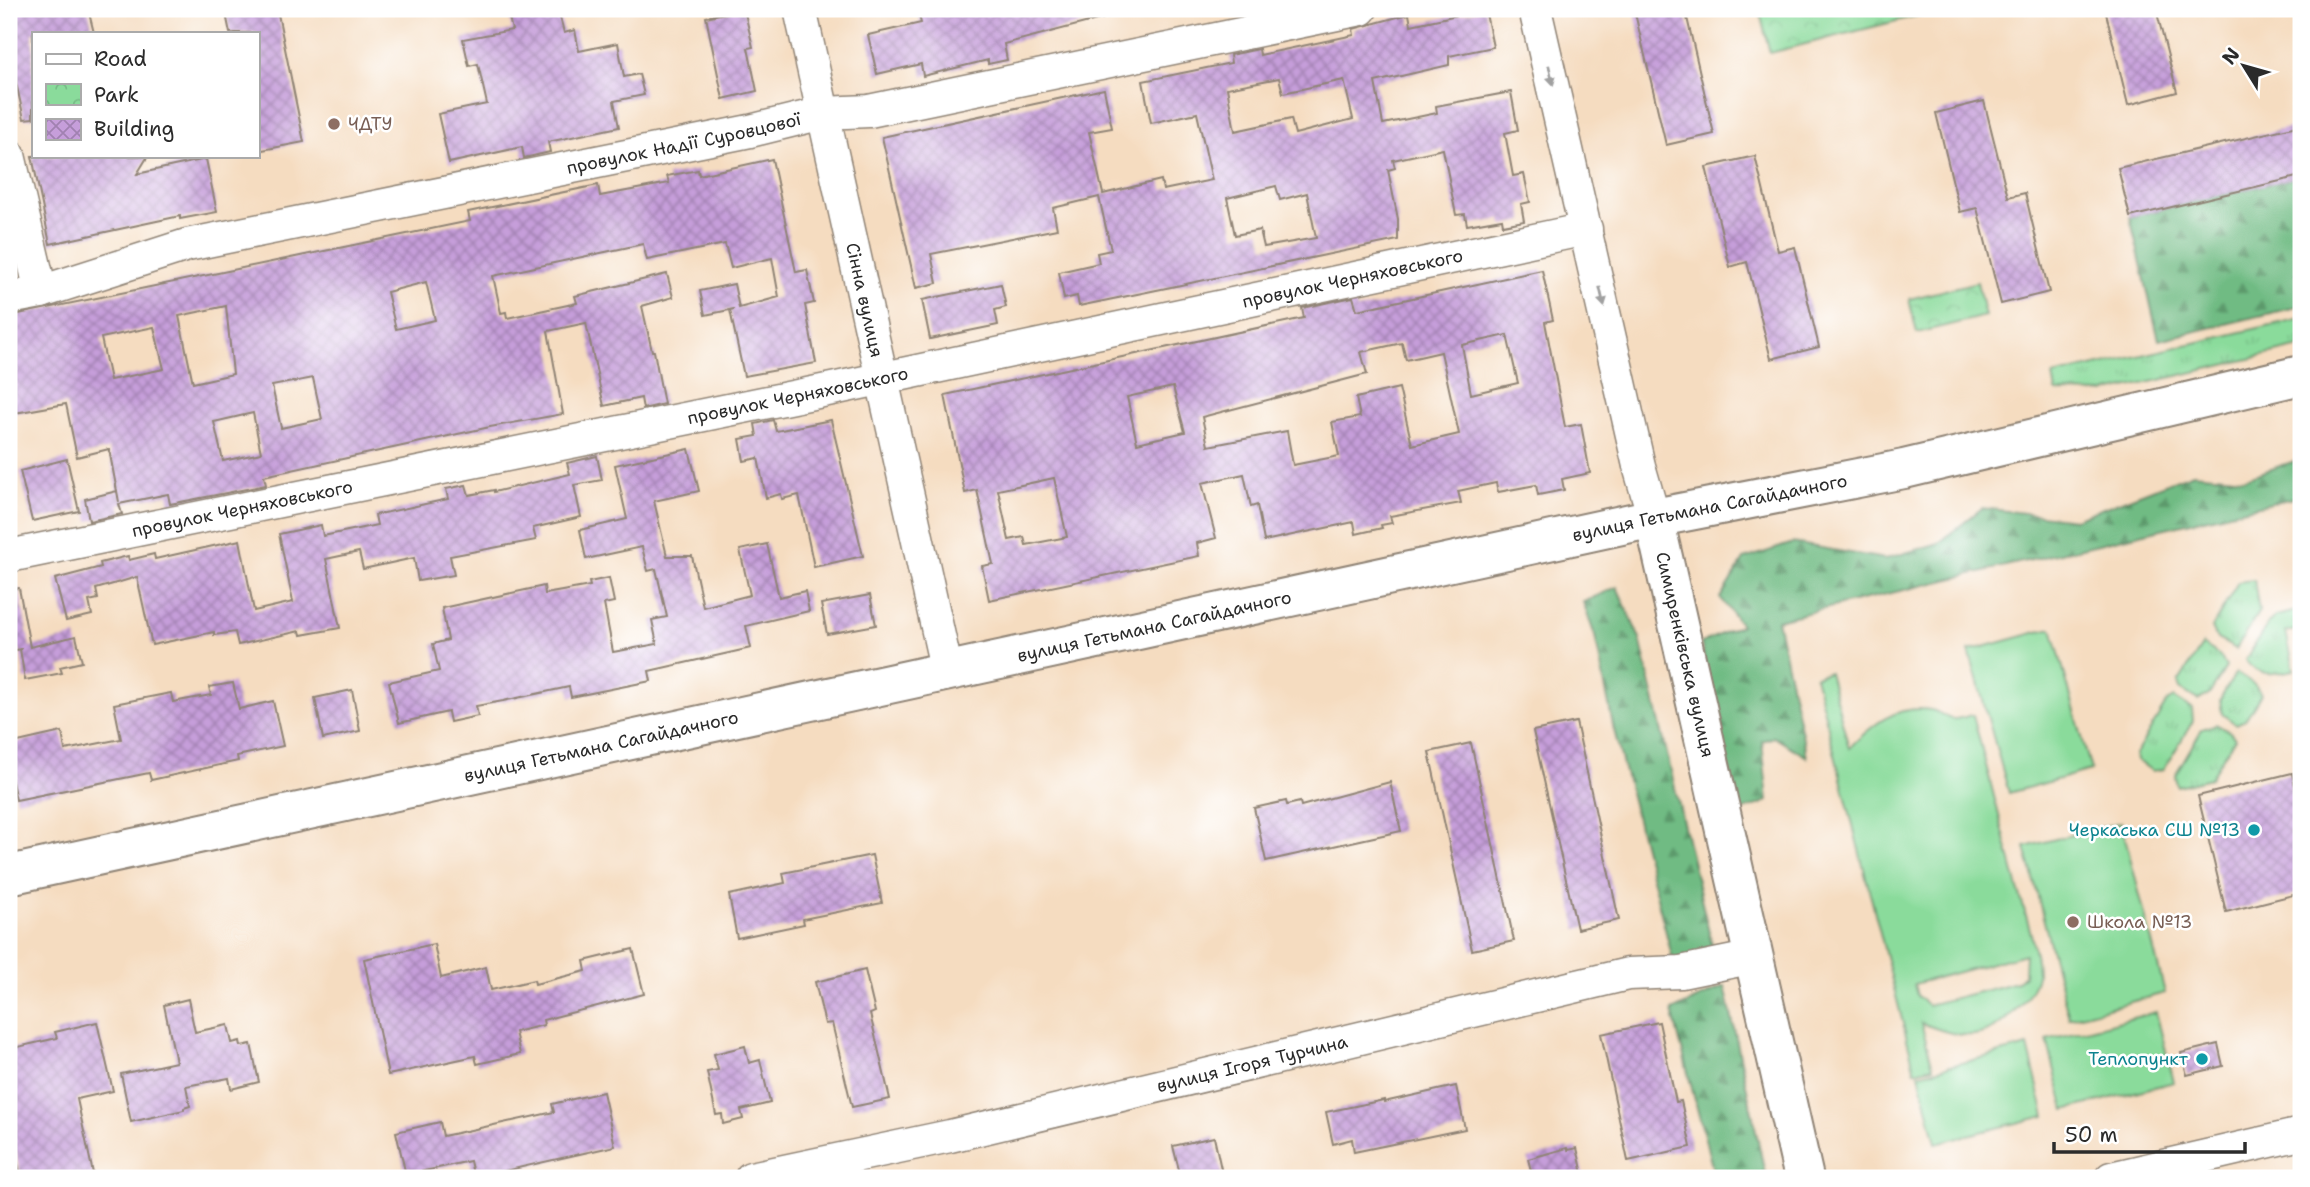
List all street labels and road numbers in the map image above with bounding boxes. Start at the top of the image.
street label: провулок Надії Суровцової [564,107,804,180]
street label: Сінна вулиця [840,240,889,360]
street label: провулок Черняховського [1240,243,1465,314]
street label: провулок Черняховського [685,361,911,430]
street label: вулиця Гетьмана Сагайдачного [1570,468,1849,547]
street label: провулок Черняховського [130,475,355,543]
street label: Симиренківська вулиця [1650,549,1720,760]
street label: вулиця Гетьмана Сагайдачного [1015,585,1294,668]
street label: вулиця Гетьмана Сагайдачного [462,705,741,788]
street label: вулиця Ігоря Турчина [1154,1029,1350,1098]

